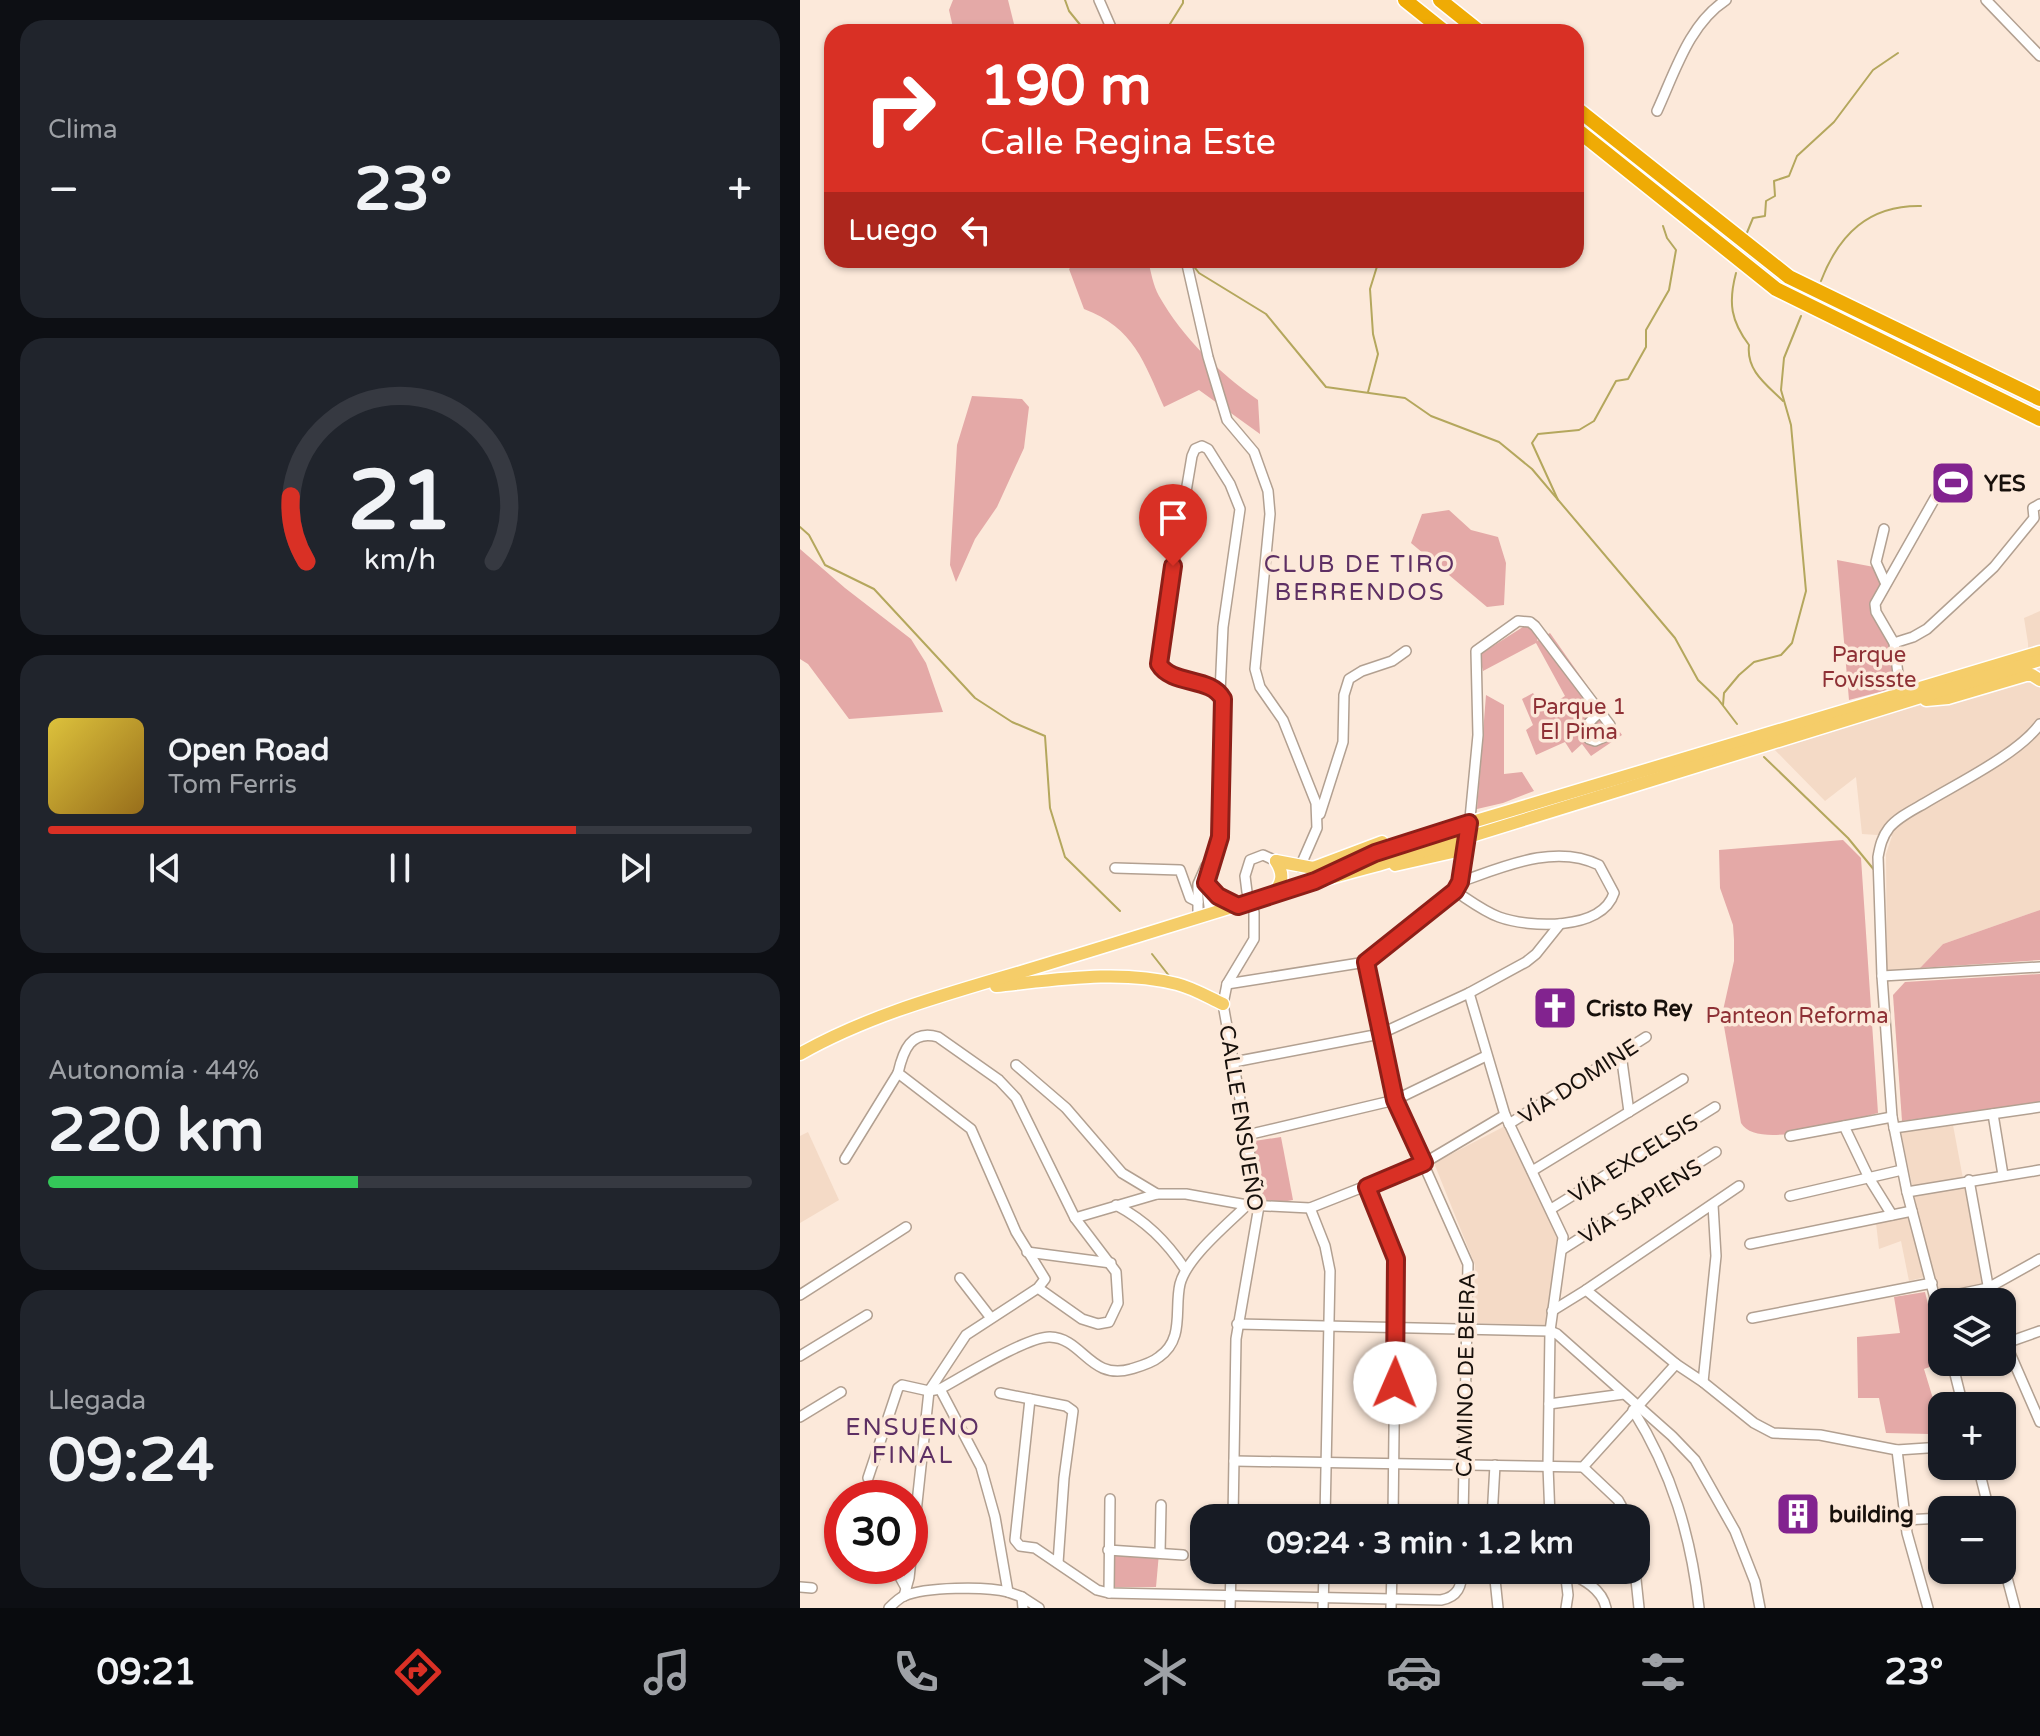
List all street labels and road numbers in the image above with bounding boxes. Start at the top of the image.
street label: CALLE ENSUEÑO [1213,1023,1269,1213]
street label: VÍA DOMINE [1513,1033,1643,1130]
street label: VÍA EXCELSIS [1564,1108,1703,1209]
street label: VÍA SAPIENS [1574,1153,1707,1250]
street label: CAMINO DE BEIRA [1451,1273,1481,1477]

